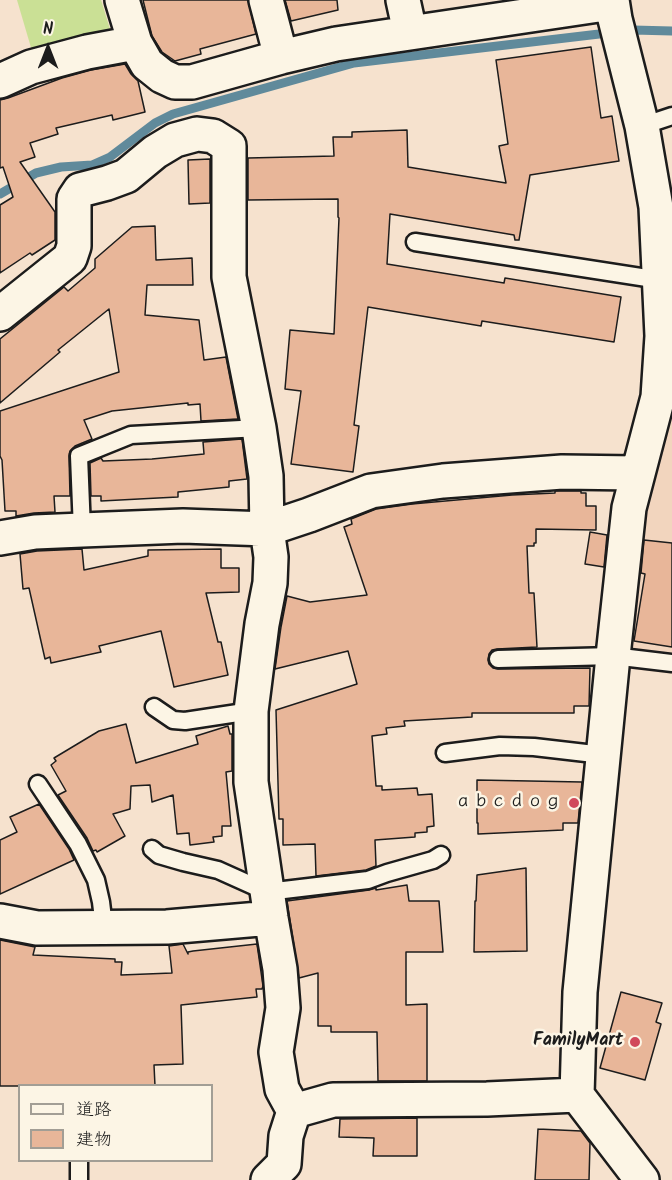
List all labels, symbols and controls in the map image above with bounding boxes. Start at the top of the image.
text: N [43,17,53,42]
north arrow [18,18,78,78]
place label: ａｂｃｄｏｇ [454,792,562,814]
marker: ａｂｃｄｏｇ [567,796,581,810]
place label: FamilyMart [533,1031,623,1053]
marker: FamilyMart [628,1035,642,1049]
legend [18,1084,213,1162]
text: 道路 [76,1096,112,1125]
text: 建物 [76,1126,112,1155]

